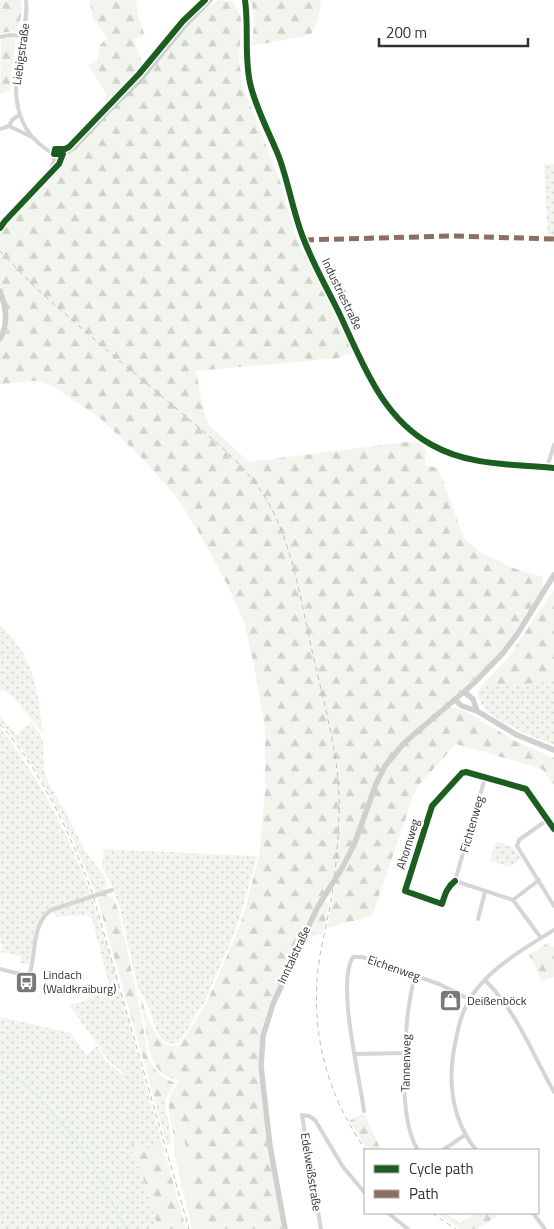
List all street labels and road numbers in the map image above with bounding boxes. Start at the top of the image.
street label: Liebigstraße [7,22,34,86]
street label: Industriestraße [317,255,368,333]
street label: Fichtenweg [454,793,489,855]
street label: Ahornweg [391,816,424,871]
street label: Inntalstraße [272,923,315,987]
street label: Eichenweg [365,950,423,985]
street label: Tannenweg [395,1034,416,1092]
street label: Edelweißstraße [296,1131,327,1213]

